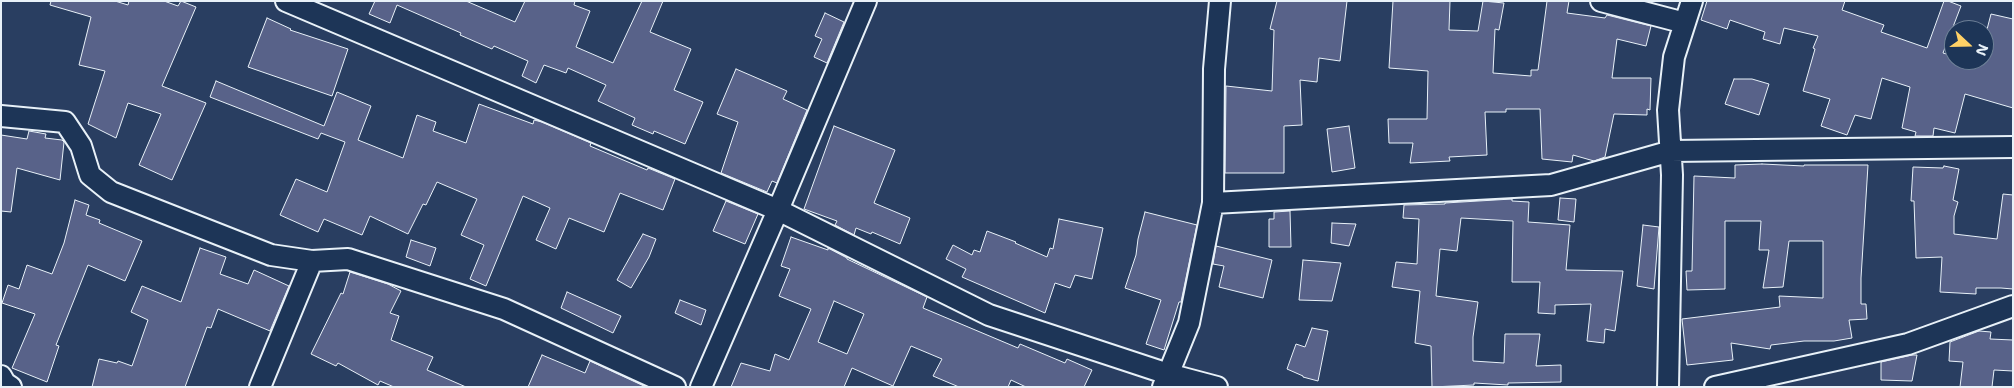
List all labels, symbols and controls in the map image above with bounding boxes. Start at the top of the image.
north arrow [1944,20,1994,70]
text: N [1972,42,1992,58]

